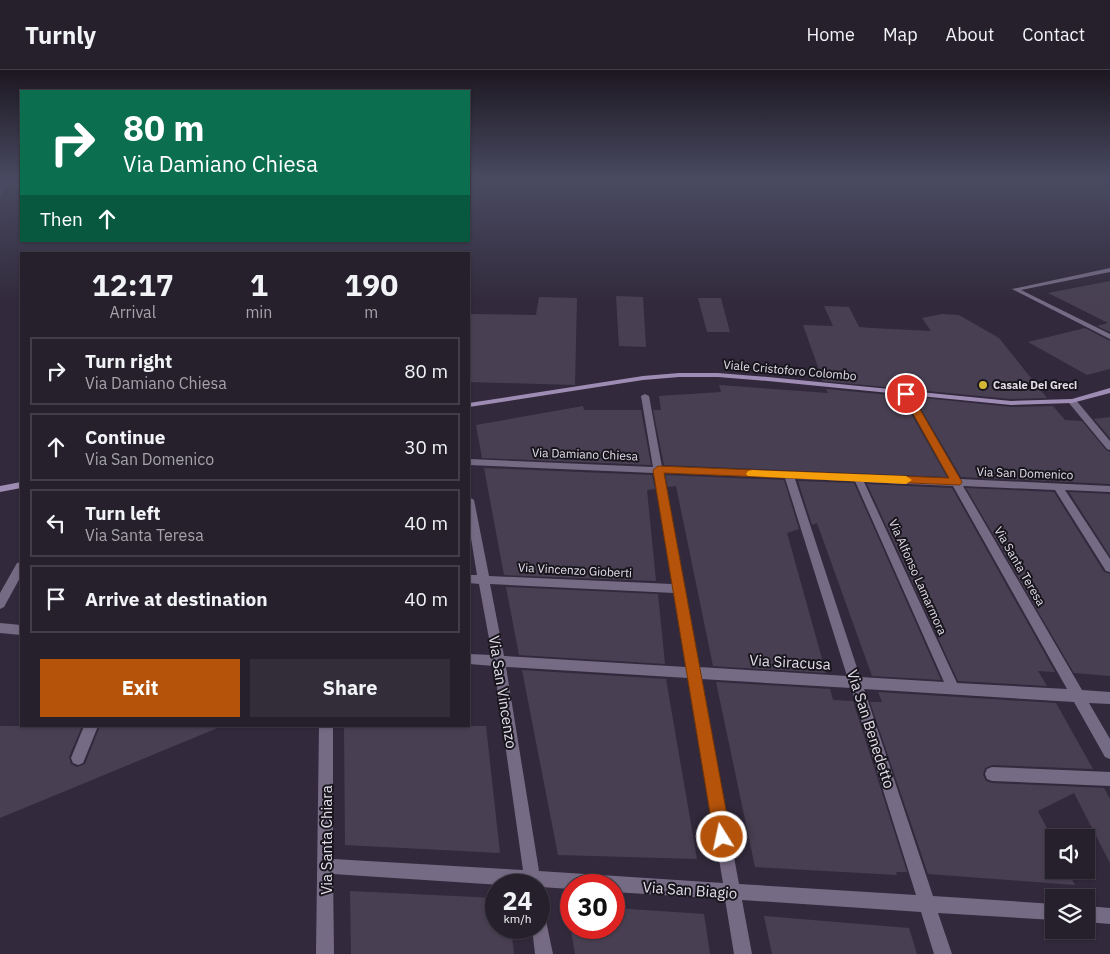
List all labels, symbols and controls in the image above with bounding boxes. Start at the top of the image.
text: Turnly [25,19,96,51]
text: Home [807,23,855,46]
text: Map [883,23,918,46]
text: About [946,23,994,46]
text: Contact [1022,23,1085,46]
text: 80 m [123,105,205,151]
icon: right [40,110,105,175]
text: Via Damiano Chiesa [123,149,318,178]
icon: ahead [93,205,121,233]
text: Then [40,207,83,231]
text: 12:17 [92,265,174,304]
text: 1 [250,265,268,304]
text: 190 [344,265,398,304]
text: Arrival [109,302,156,322]
text: min [245,302,272,322]
text: m [364,302,378,322]
text: Turn right [85,349,172,373]
icon: right [42,357,70,385]
street label: Viale Cristoforo Colombo [723,357,857,383]
text: 80 m [404,359,448,383]
text: Via Damiano Chiesa [85,373,227,393]
pin [885,373,927,415]
place label: Casale Dei Greci [993,378,1077,392]
marker: Casale Dei Greci [977,379,989,391]
icon: arrive [892,380,920,408]
text: Continue [85,425,165,449]
icon: ahead [42,433,70,461]
text: 30 m [404,435,448,459]
street label: Via Damiano Chiesa [532,445,639,463]
text: Via San Domenico [85,449,214,469]
street label: Via San Domenico [976,464,1074,482]
text: Turn left [85,501,161,525]
icon: left [42,509,70,537]
text: 40 m [404,511,448,535]
street label: Via Alfonso Lamarmora [886,517,950,638]
street label: Via Santa Teresa [991,524,1049,609]
text: Via Santa Teresa [85,525,204,545]
street label: Via Vincenzo Gioberti [518,560,632,580]
icon: arrive [42,585,70,613]
text: Arrive at destination [85,587,268,611]
text: 40 m [404,587,448,611]
street label: Via San Vincenzo [485,634,521,750]
street label: Via Siracusa [749,650,831,674]
button: Exit [40,659,240,717]
button: Share [250,659,450,717]
street label: Via San Benedetto [843,667,899,791]
street label: Via Santa Chiara [317,785,336,895]
position arrow [695,810,747,862]
map controls [1045,829,1095,939]
button: sound [1045,829,1095,879]
speed limit sign: 30 [560,874,625,939]
street label: Via San Biagio [642,877,738,903]
text: 24 [502,884,533,917]
button: layers [1045,889,1095,939]
text: km/h [503,911,532,926]

